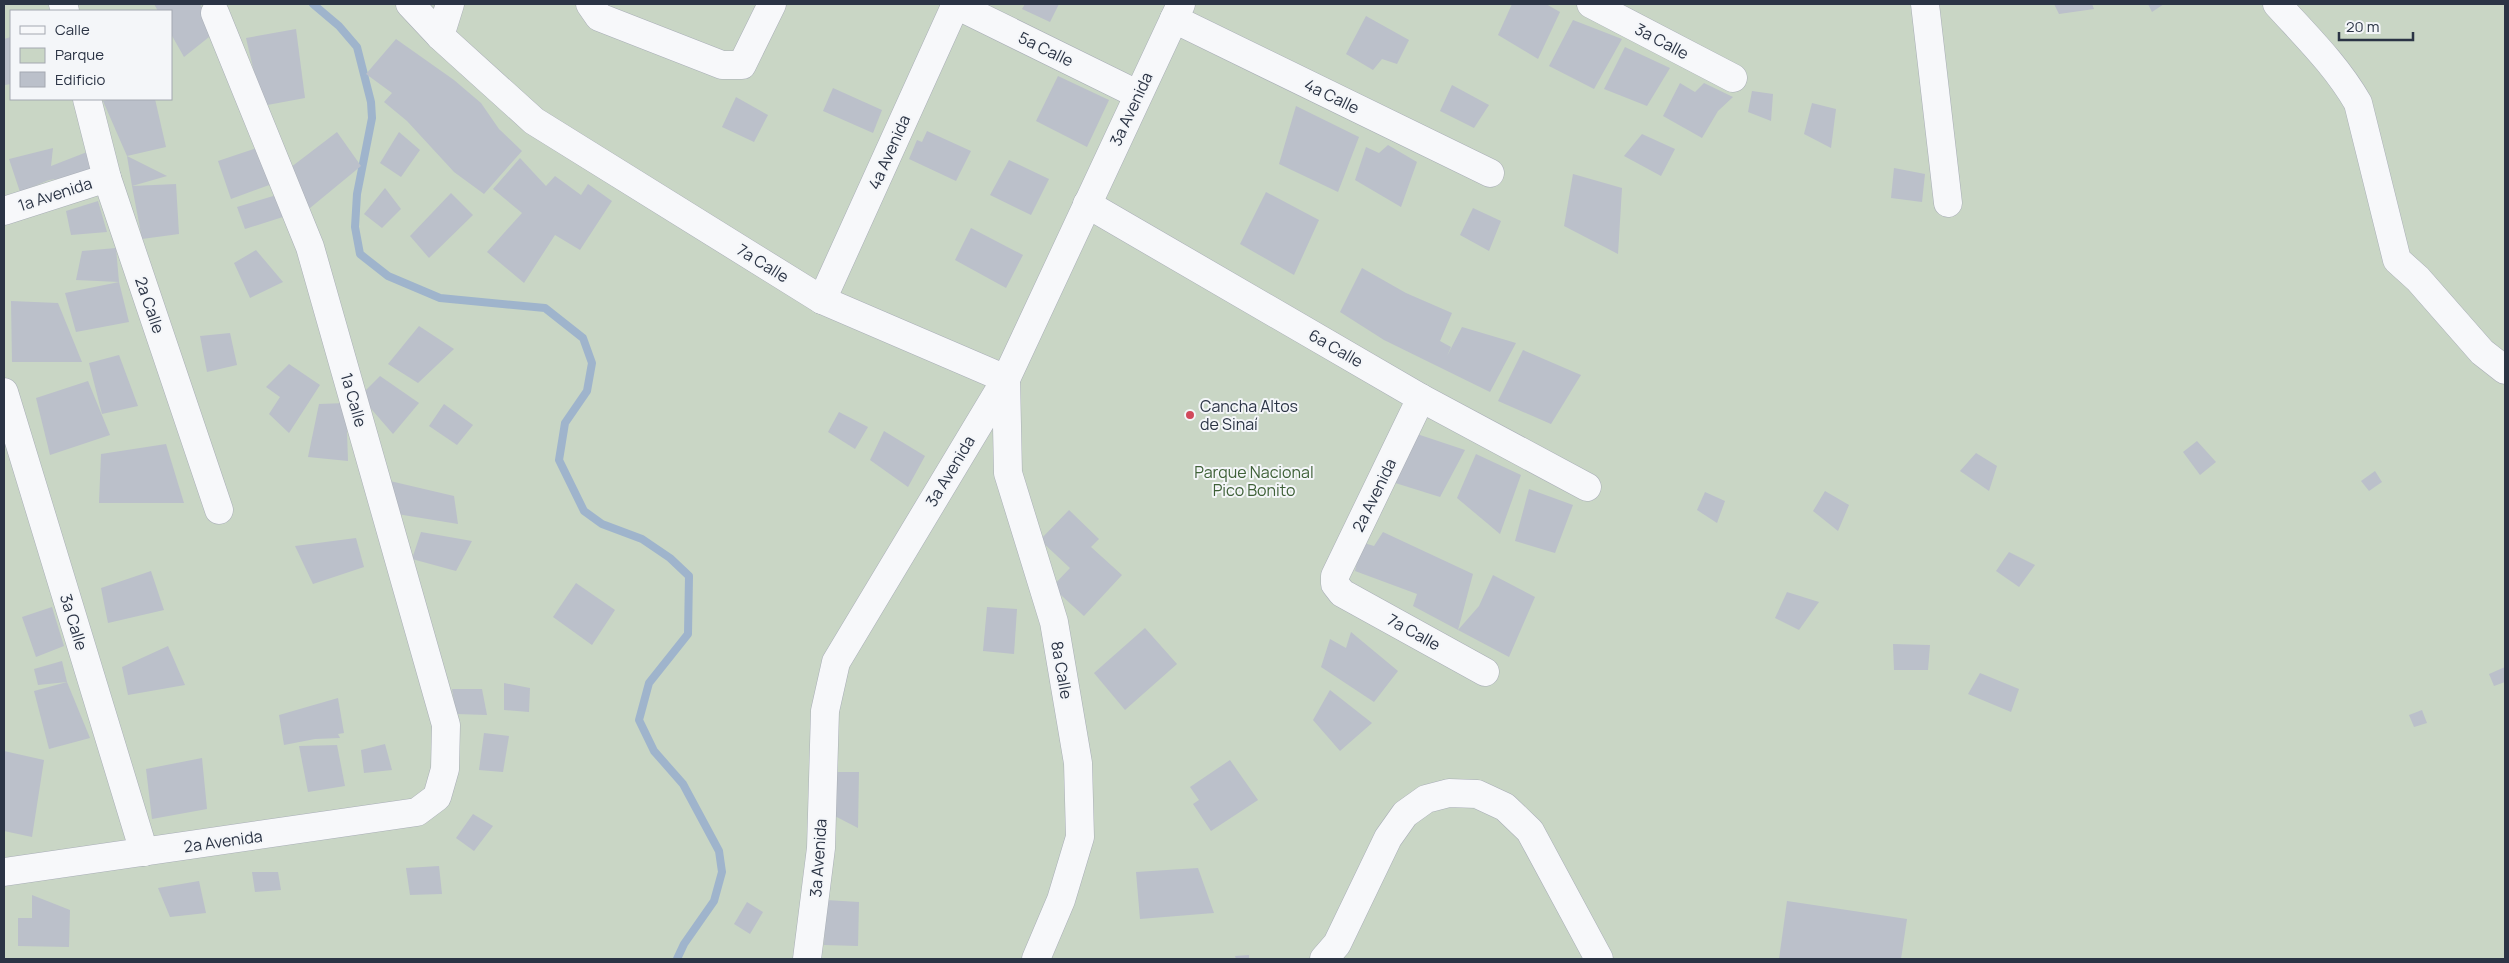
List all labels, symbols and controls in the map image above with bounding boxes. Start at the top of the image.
legend [10,10,172,100]
scale bar [2339,10,2413,42]
text: 20 m [2346,16,2379,37]
street label: 3a Calle [1631,18,1693,64]
text: Calle [55,19,90,40]
street label: 5a Calle [1015,26,1077,72]
text: Parque [55,44,104,65]
text: Edificio [55,69,106,90]
street label: 3a Avenida [1104,69,1158,149]
street label: 4a Calle [1301,73,1363,119]
street label: 4a Avenida [863,111,915,193]
street label: 1a Avenida [15,172,95,216]
street label: 7a Calle [733,238,793,288]
street label: 2a Calle [130,274,170,336]
street label: 6a Calle [1305,324,1367,372]
street label: 1a Calle [336,370,372,430]
place label: Cancha Altos de Sinaí [1200,395,1298,435]
marker: Cancha Altos de Sinaí [1184,409,1196,421]
street label: 3a Avenida [920,431,980,511]
street label: 2a Avenida [1347,455,1401,535]
park label: Parque Nacional Pico Bonito [1194,461,1314,501]
street label: 3a Calle [55,591,93,653]
street label: 7a Calle [1384,608,1444,656]
street label: 8a Calle [1046,639,1078,701]
street label: 3a Avenida [804,818,832,898]
street label: 2a Avenida [182,825,264,857]

